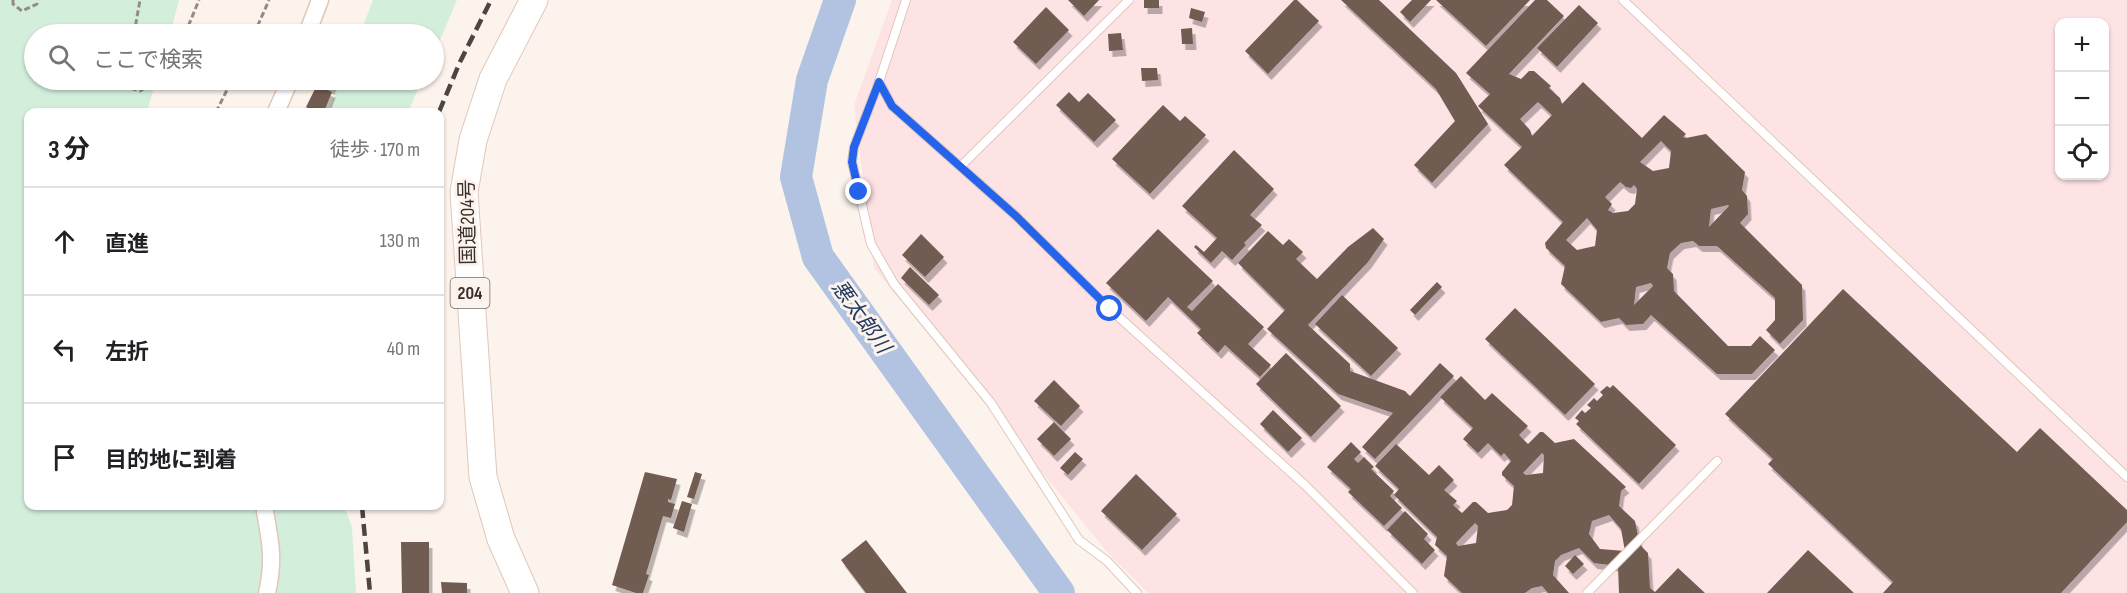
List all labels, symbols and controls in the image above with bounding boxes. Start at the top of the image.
map controls [2055,18,2109,180]
button: + [2055,18,2109,72]
search box [24,24,444,90]
icon: search [45,41,78,74]
text: ここで検索 [93,47,203,74]
button: − [2055,72,2109,126]
button: locate [2055,126,2109,180]
text: 3 分 [48,135,90,166]
text: 徒歩 · 170 m [330,138,420,162]
route end [845,178,871,204]
street label: 国道204号 [455,179,481,265]
icon: ahead [48,225,81,258]
text: 130 m [380,229,420,253]
text: 直進 [105,231,149,258]
water label: 悪太郎川 [826,276,897,360]
road number: 204 [450,278,490,308]
route start [1096,295,1122,321]
icon: left [48,333,81,366]
text: 40 m [387,337,420,361]
text: 左折 [105,339,149,366]
icon: arrive [48,441,81,474]
text: 目的地に到着 [105,447,237,474]

